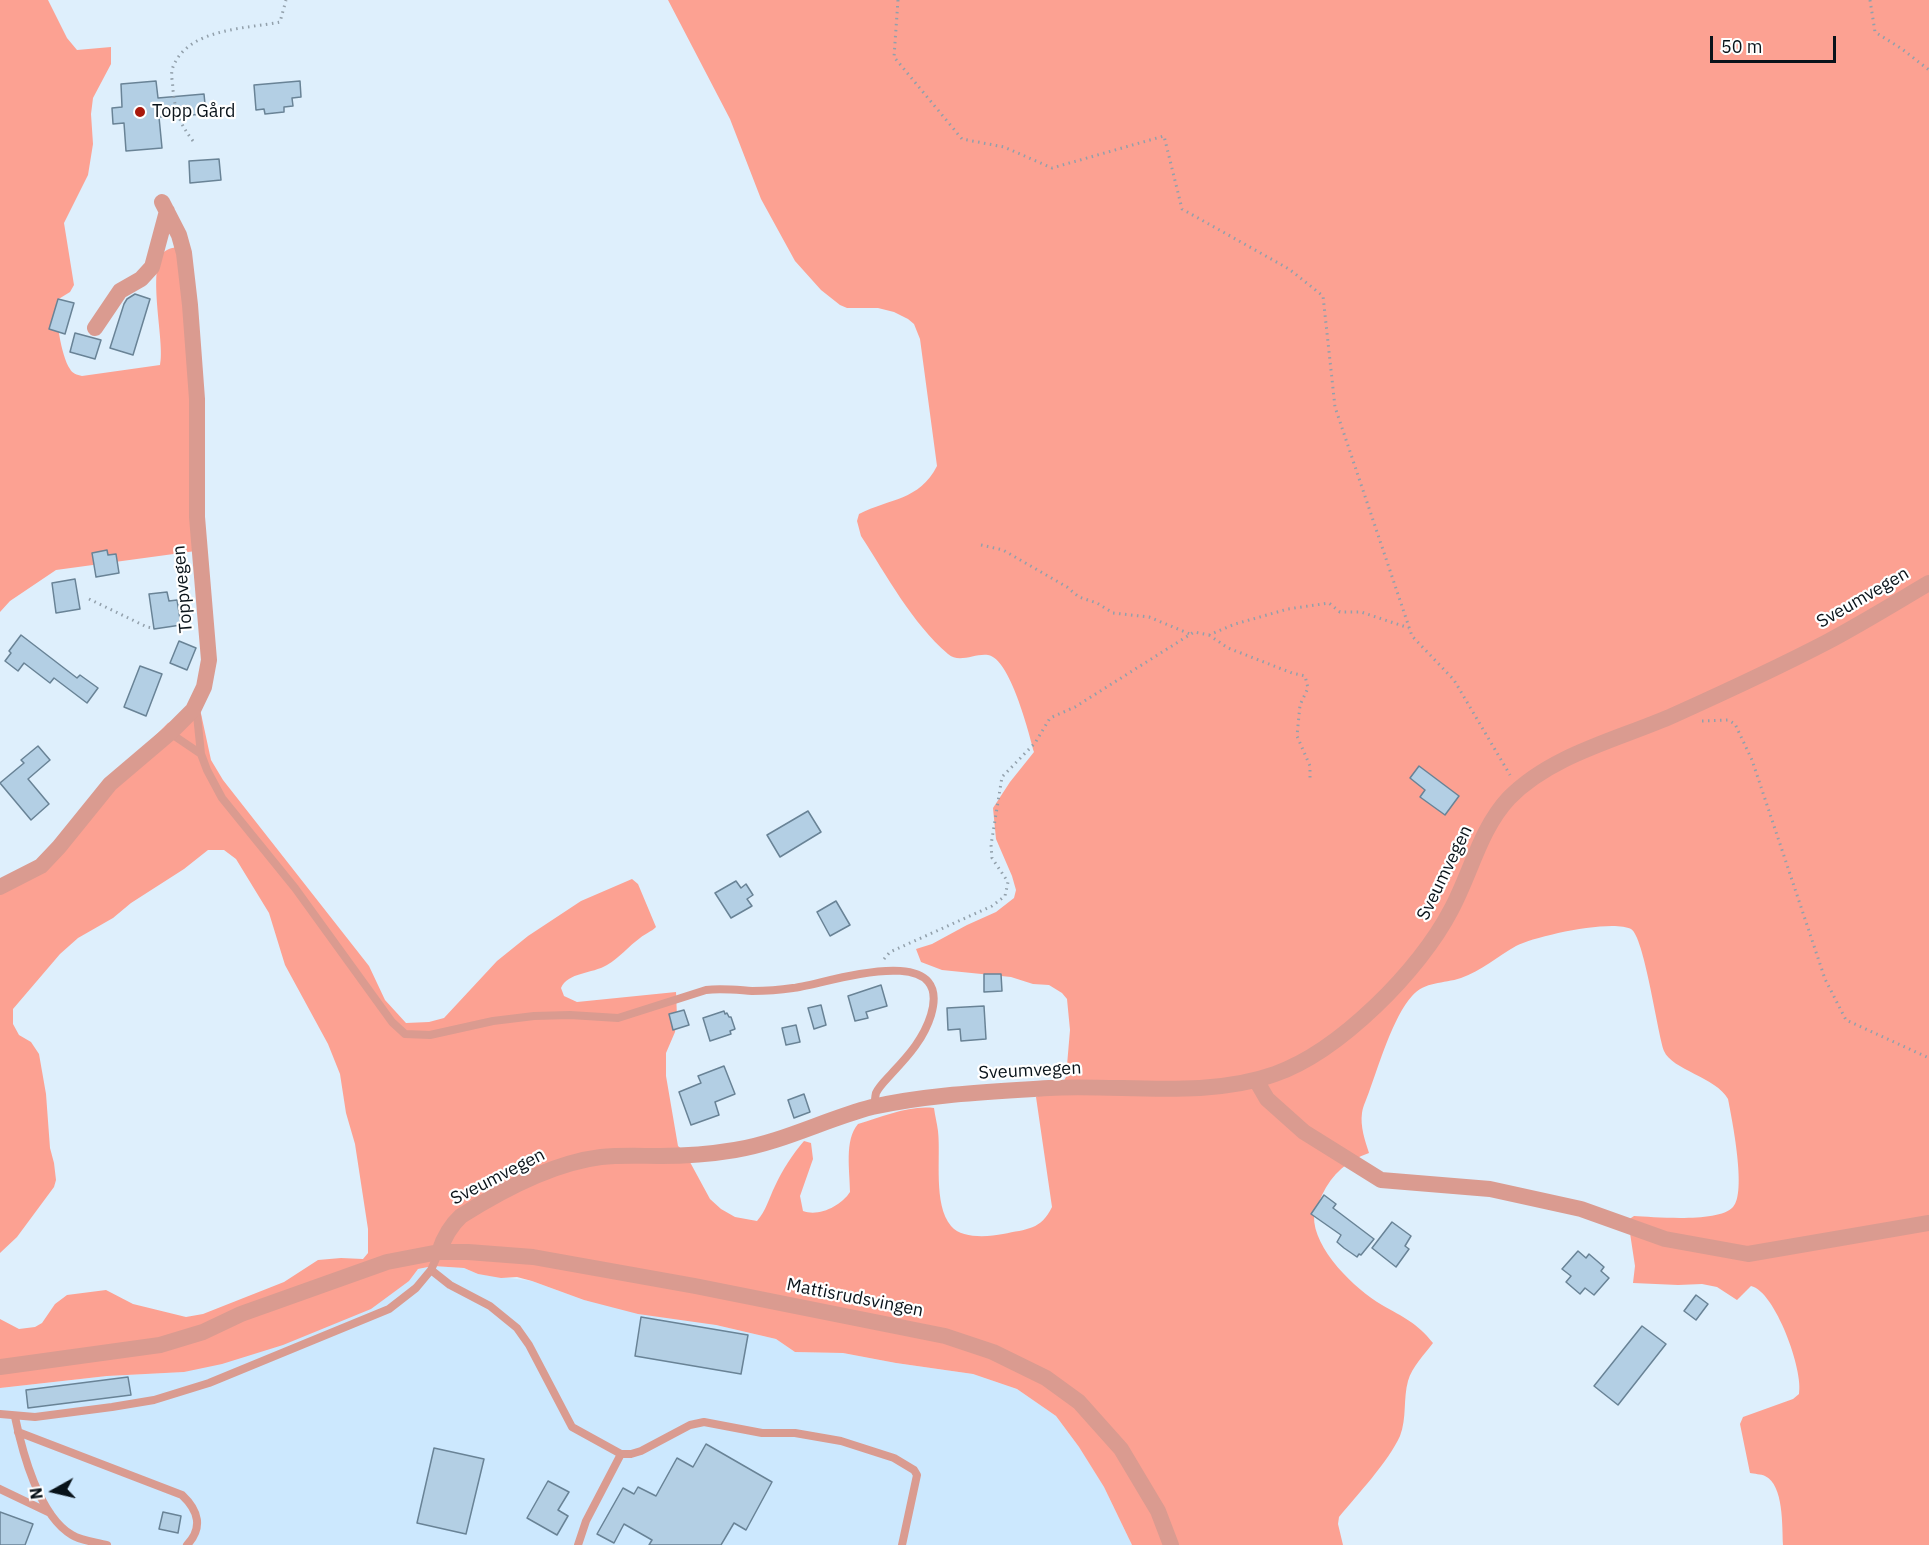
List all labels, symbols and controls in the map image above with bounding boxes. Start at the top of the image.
scale bar [1713,24,1839,62]
text: 50 m [1721,35,1763,58]
place label: Topp Gård [152,101,235,123]
marker: Topp Gård [133,105,147,119]
street label: Toppvegen [168,544,198,634]
street label: Sveumvegen [1813,563,1913,633]
street label: Sveumvegen [1413,822,1477,924]
street label: Sveumvegen [978,1058,1082,1084]
street label: Sveumvegen [447,1144,549,1210]
street label: Mattisrudsvingen [785,1274,925,1322]
north arrow [24,1461,84,1521]
text: N [25,1486,47,1501]

